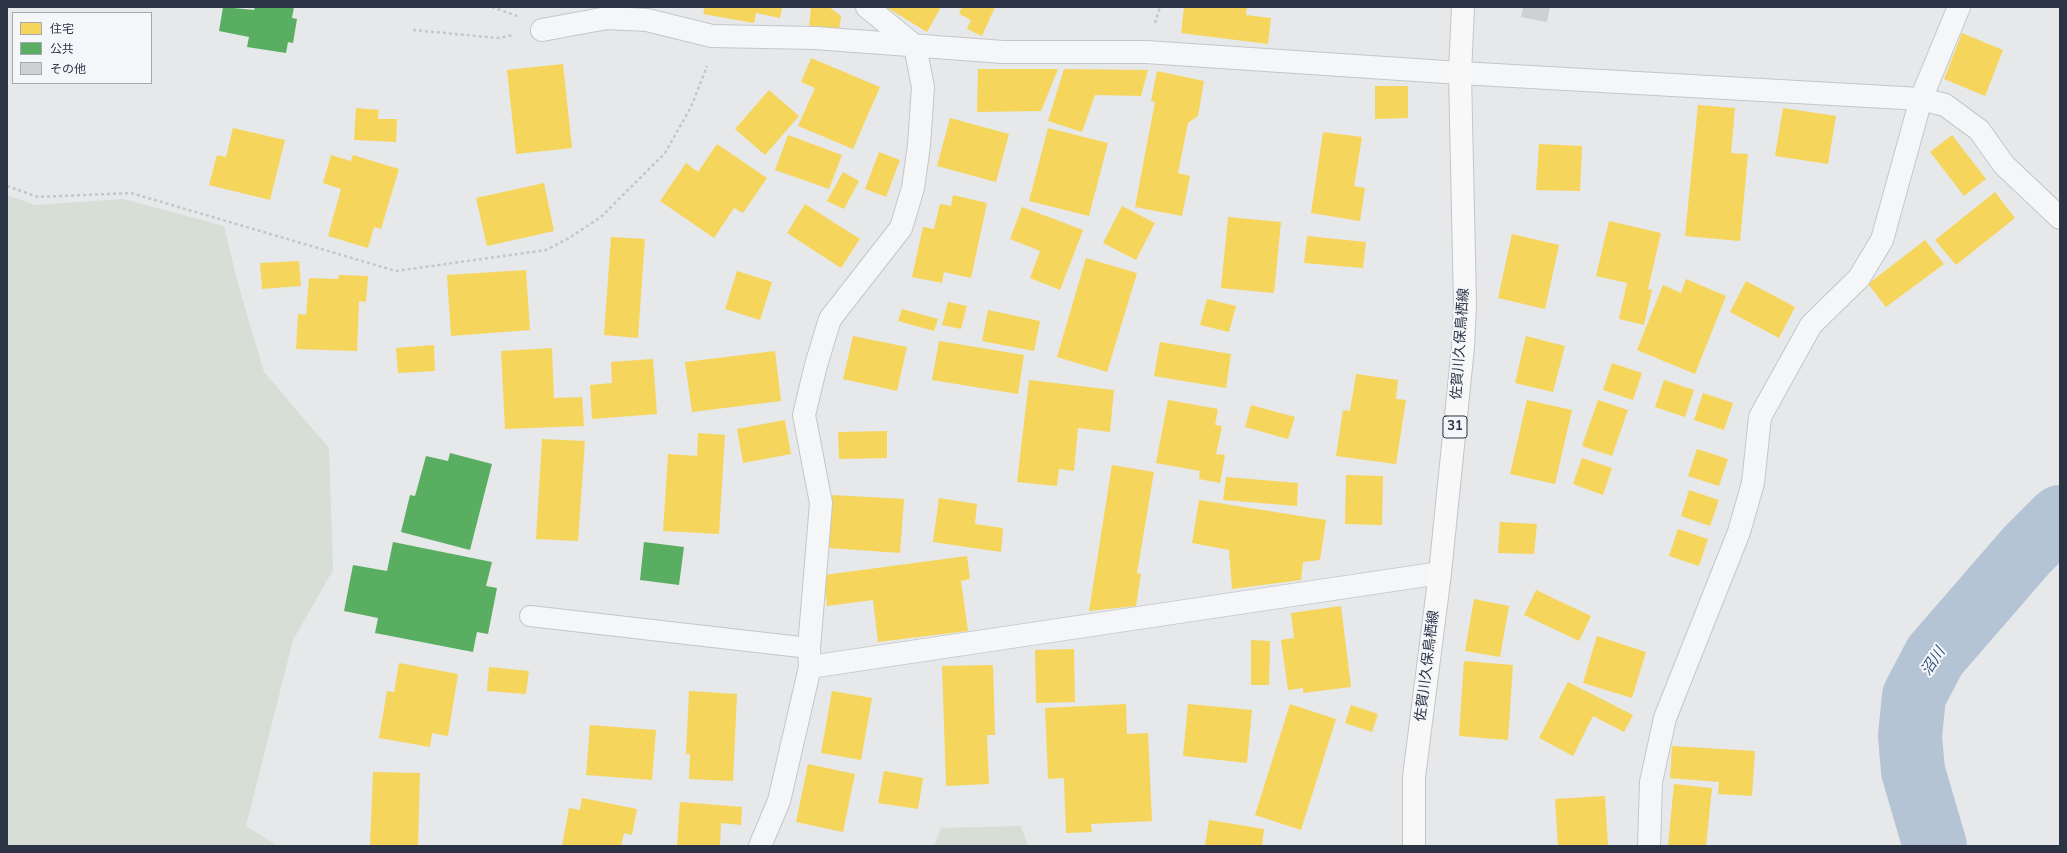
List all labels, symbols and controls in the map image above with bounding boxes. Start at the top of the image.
legend [12,12,152,84]
text: 住宅 [50,21,74,37]
text: 公共 [50,41,74,57]
text: その他 [50,61,86,77]
street label: 佐賀川久保鳥栖線 [1449,288,1473,400]
road number: 31 [1443,416,1467,438]
street label: 佐賀川久保鳥栖線 [1413,609,1443,723]
water label: 沼川 [1918,645,1950,679]

